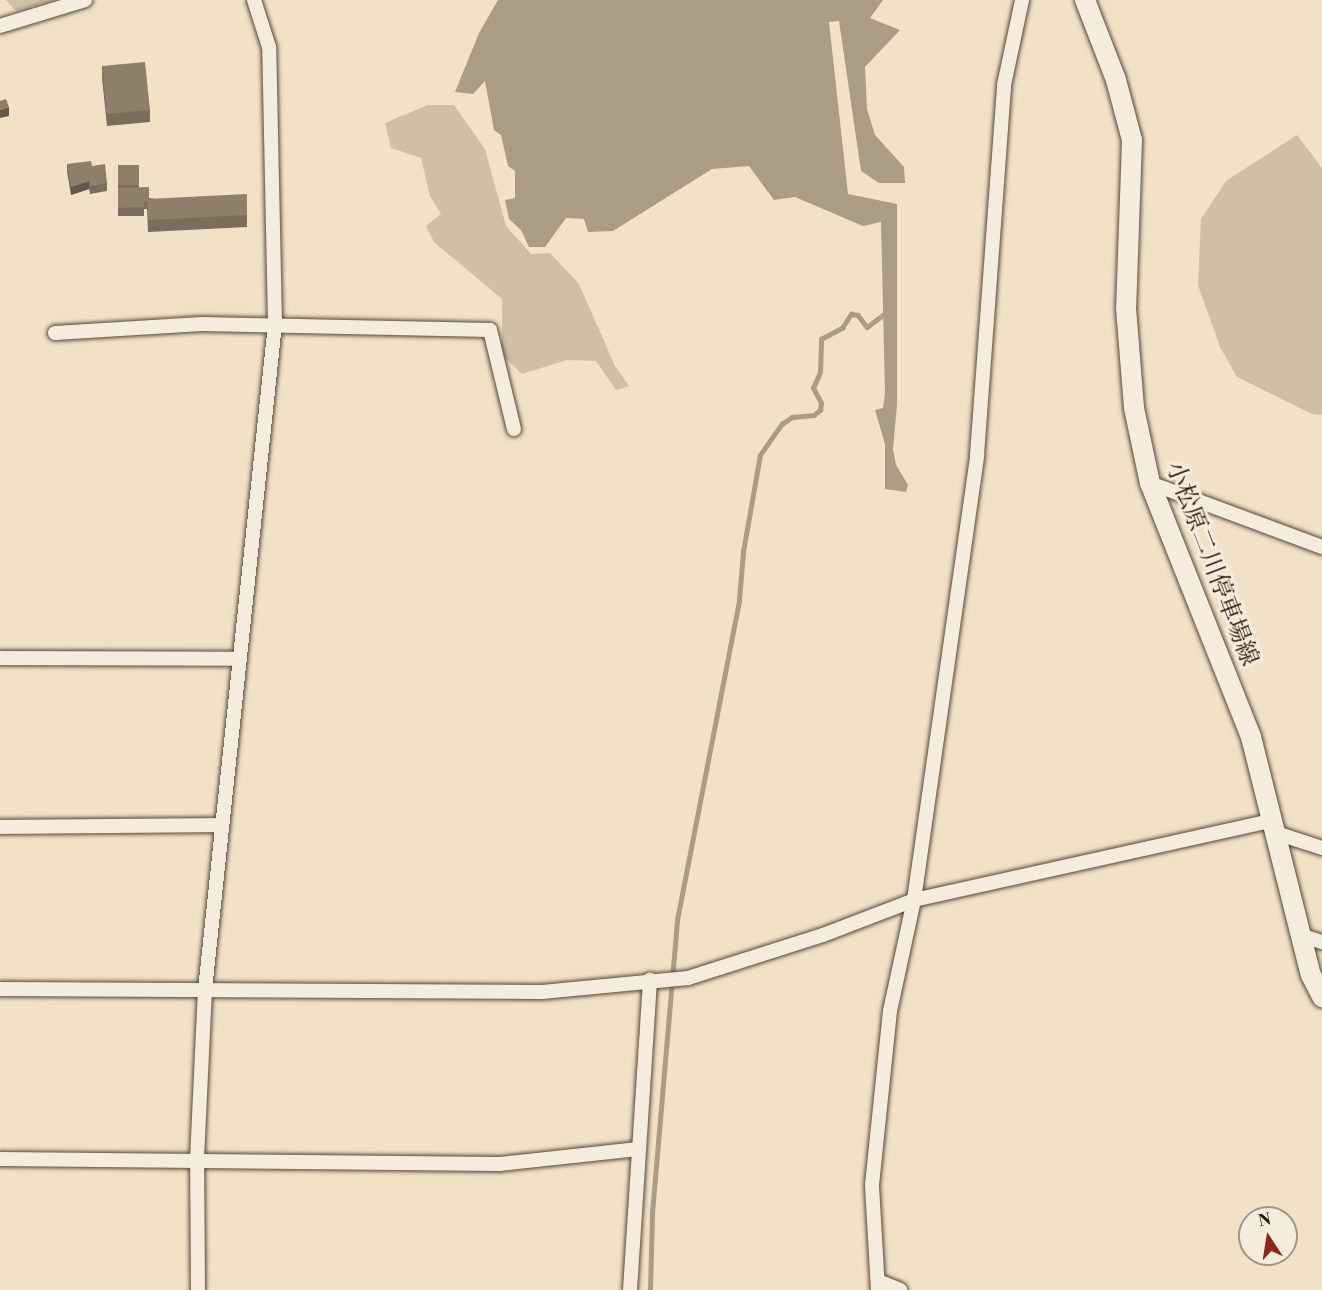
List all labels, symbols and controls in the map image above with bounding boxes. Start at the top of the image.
street label: 小松原二川停車場線 [1159,458,1263,670]
north arrow [1238,1206,1298,1266]
text: N [1256,1209,1273,1231]

